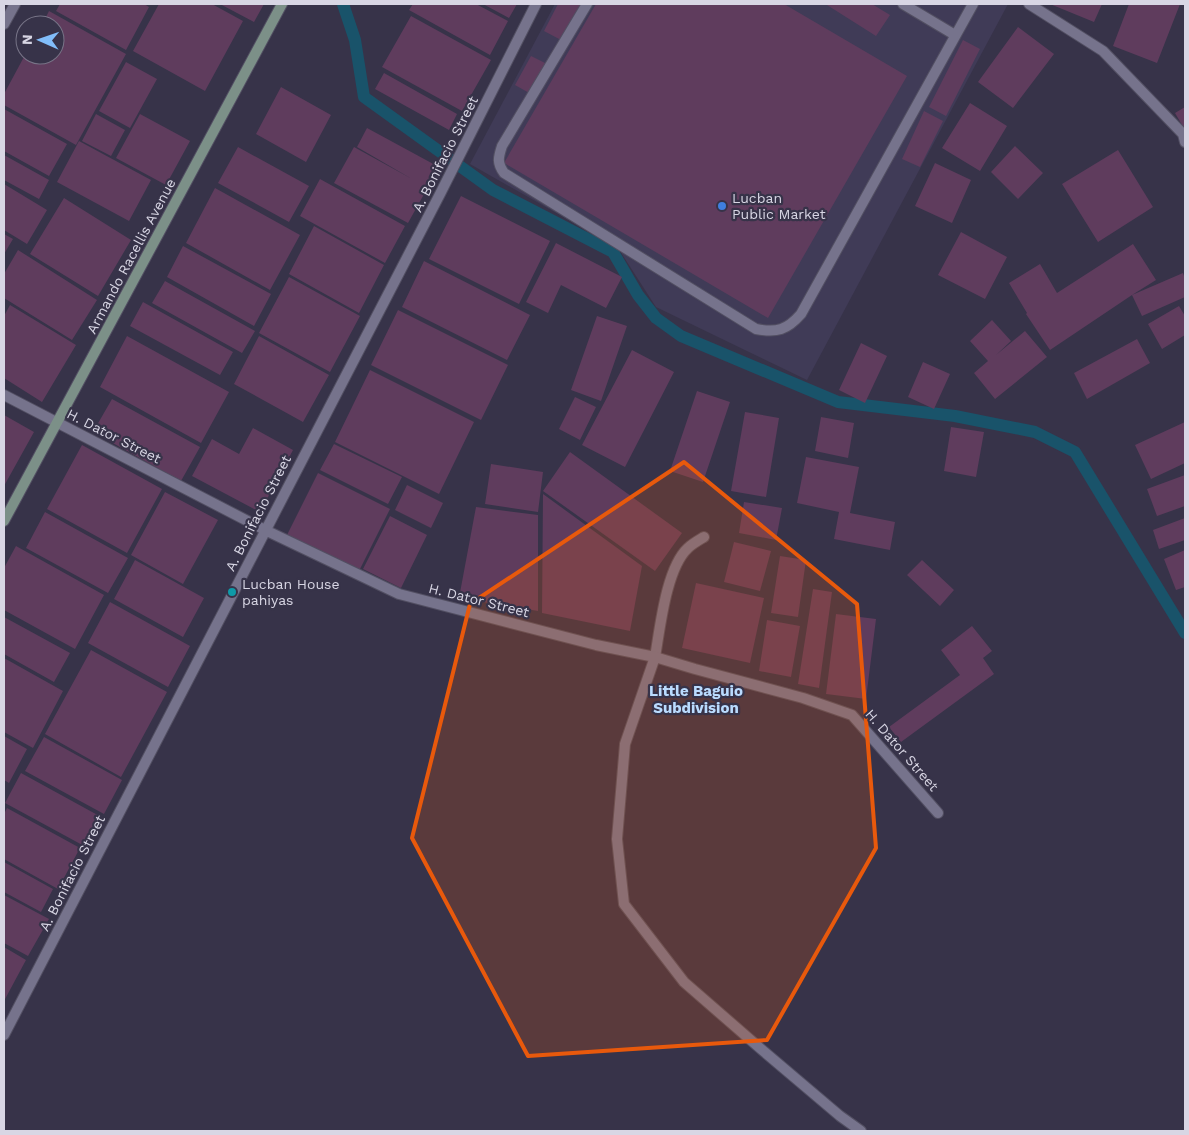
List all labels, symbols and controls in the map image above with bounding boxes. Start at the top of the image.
north arrow [15,15,65,65]
text: N [19,34,35,45]
street label: A. Bonifacio Street [409,93,481,215]
street label: Armando Racellis Avenue [83,176,179,336]
place label: Lucban Public Market [732,190,826,222]
marker: Lucban Public Market [716,200,728,212]
street label: H. Dator Street [64,405,164,467]
street label: A. Bonifacio Street [222,452,294,574]
place label: Lucban House pahiyas [242,576,340,608]
street label: H. Dator Street [427,580,531,620]
marker: Lucban House pahiyas [226,586,238,598]
district label: Little Baguio Subdivision [649,682,743,717]
street label: H. Dator Street [862,706,942,794]
street label: A. Bonifacio Street [36,812,108,934]

